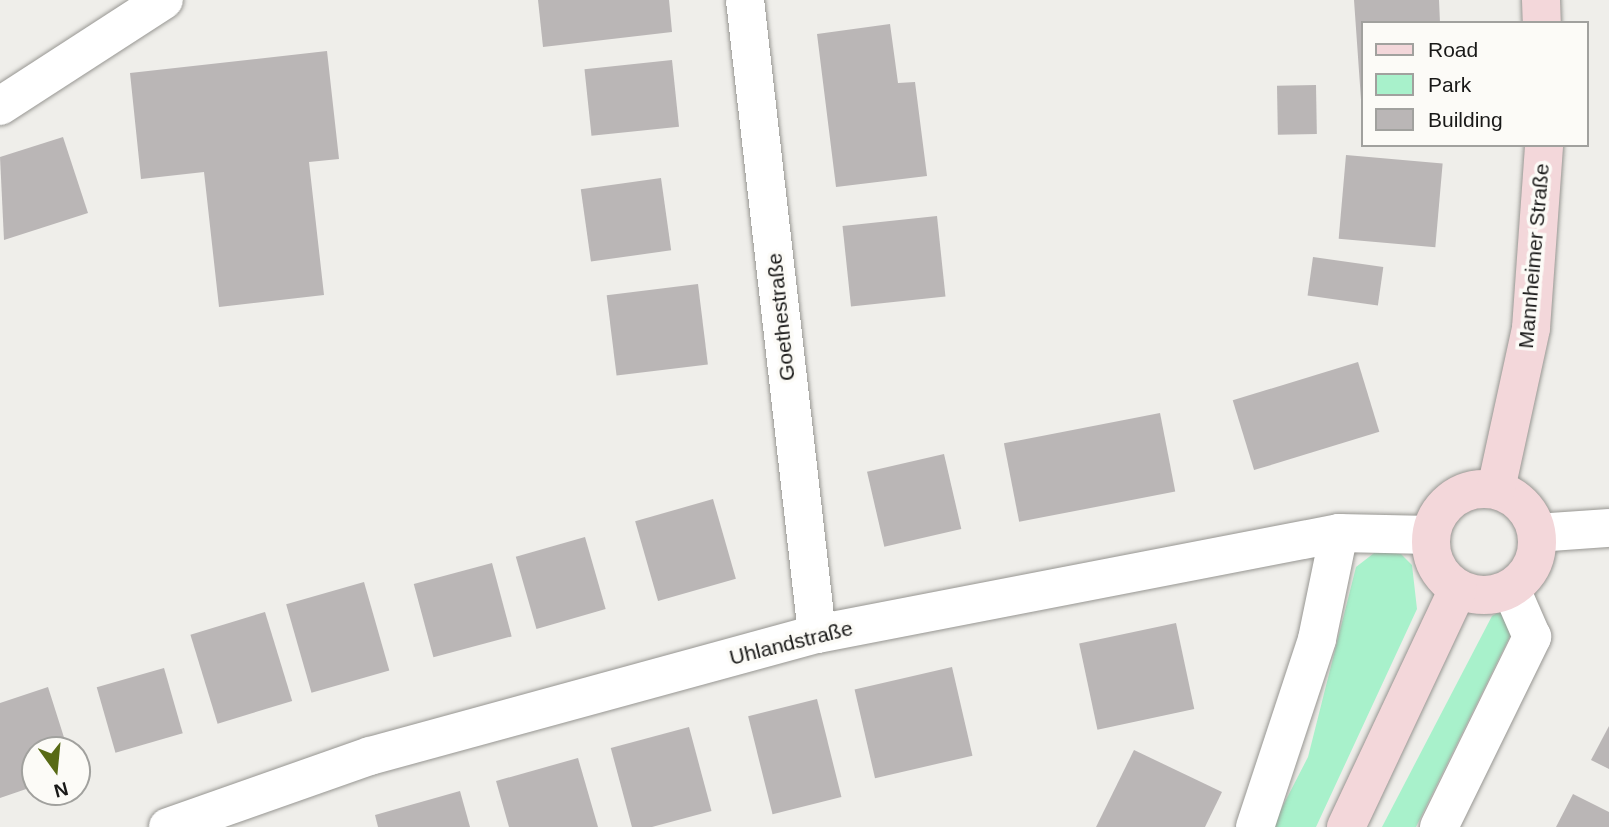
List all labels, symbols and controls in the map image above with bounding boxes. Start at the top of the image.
legend [1360,21,1588,147]
text: Road [1428,38,1478,61]
text: Park [1428,73,1471,96]
text: Building [1428,108,1503,131]
street label: Mannheimer Straße [1513,162,1555,350]
street label: Goethestraße [762,252,800,382]
street label: Uhlandstraße [727,616,855,670]
north arrow [21,736,91,806]
text: N [52,778,70,802]

